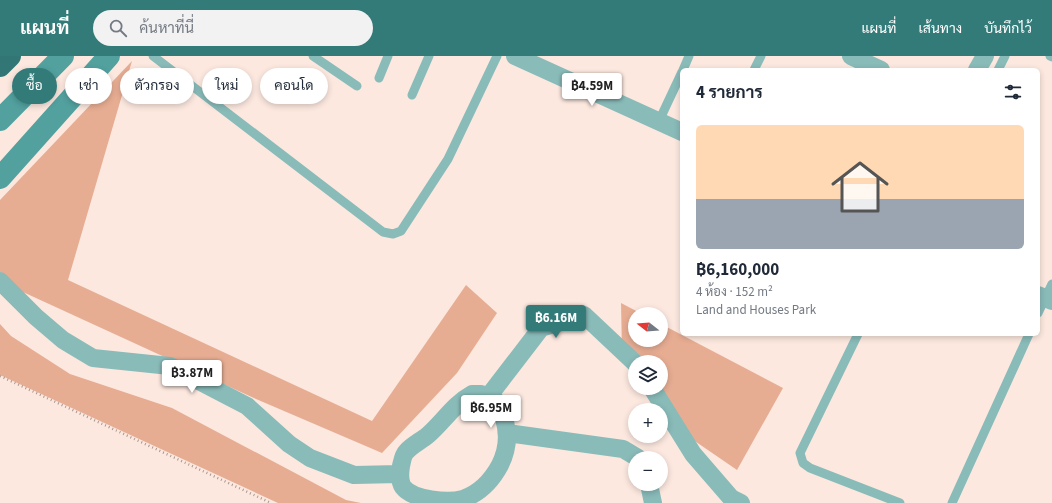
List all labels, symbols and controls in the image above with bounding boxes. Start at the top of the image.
search box [93,10,373,46]
text: แผนที่ [20,15,69,42]
icon: search [107,17,129,39]
text: ค้นหาที่นี่ [139,18,194,39]
text: แผนที่ [861,19,896,39]
text: เส้นทาง [918,19,962,39]
text: บันทึกไว้ [984,19,1032,39]
chip: ซื้อ [12,68,57,104]
chip: เช่า [65,68,112,104]
chip: ตัวกรอง [120,68,194,104]
chip: ใหม่ [202,68,252,104]
chip: คอนโด [260,68,328,104]
pin: ฿4.59M [559,73,625,107]
text: ฿4.59M [571,77,613,95]
text: 4 รายการ [696,81,763,105]
icon: filters [1002,81,1024,103]
icon: home [824,151,896,223]
text: ฿6,160,000 [696,258,779,282]
text: 4 ห้อง · 152 m² [696,283,773,301]
text: Land and Houses Park [696,301,816,319]
pin: ฿6.16M [523,305,589,339]
north arrow [628,307,668,347]
map controls [628,307,668,491]
text: ฿6.16M [535,309,577,327]
button: layers [628,355,668,395]
pin: ฿3.87M [159,360,225,394]
text: ฿3.87M [171,364,213,382]
pin: ฿6.95M [458,395,524,429]
text: ฿6.95M [470,399,512,417]
button: + [628,403,668,443]
button: − [628,451,668,491]

